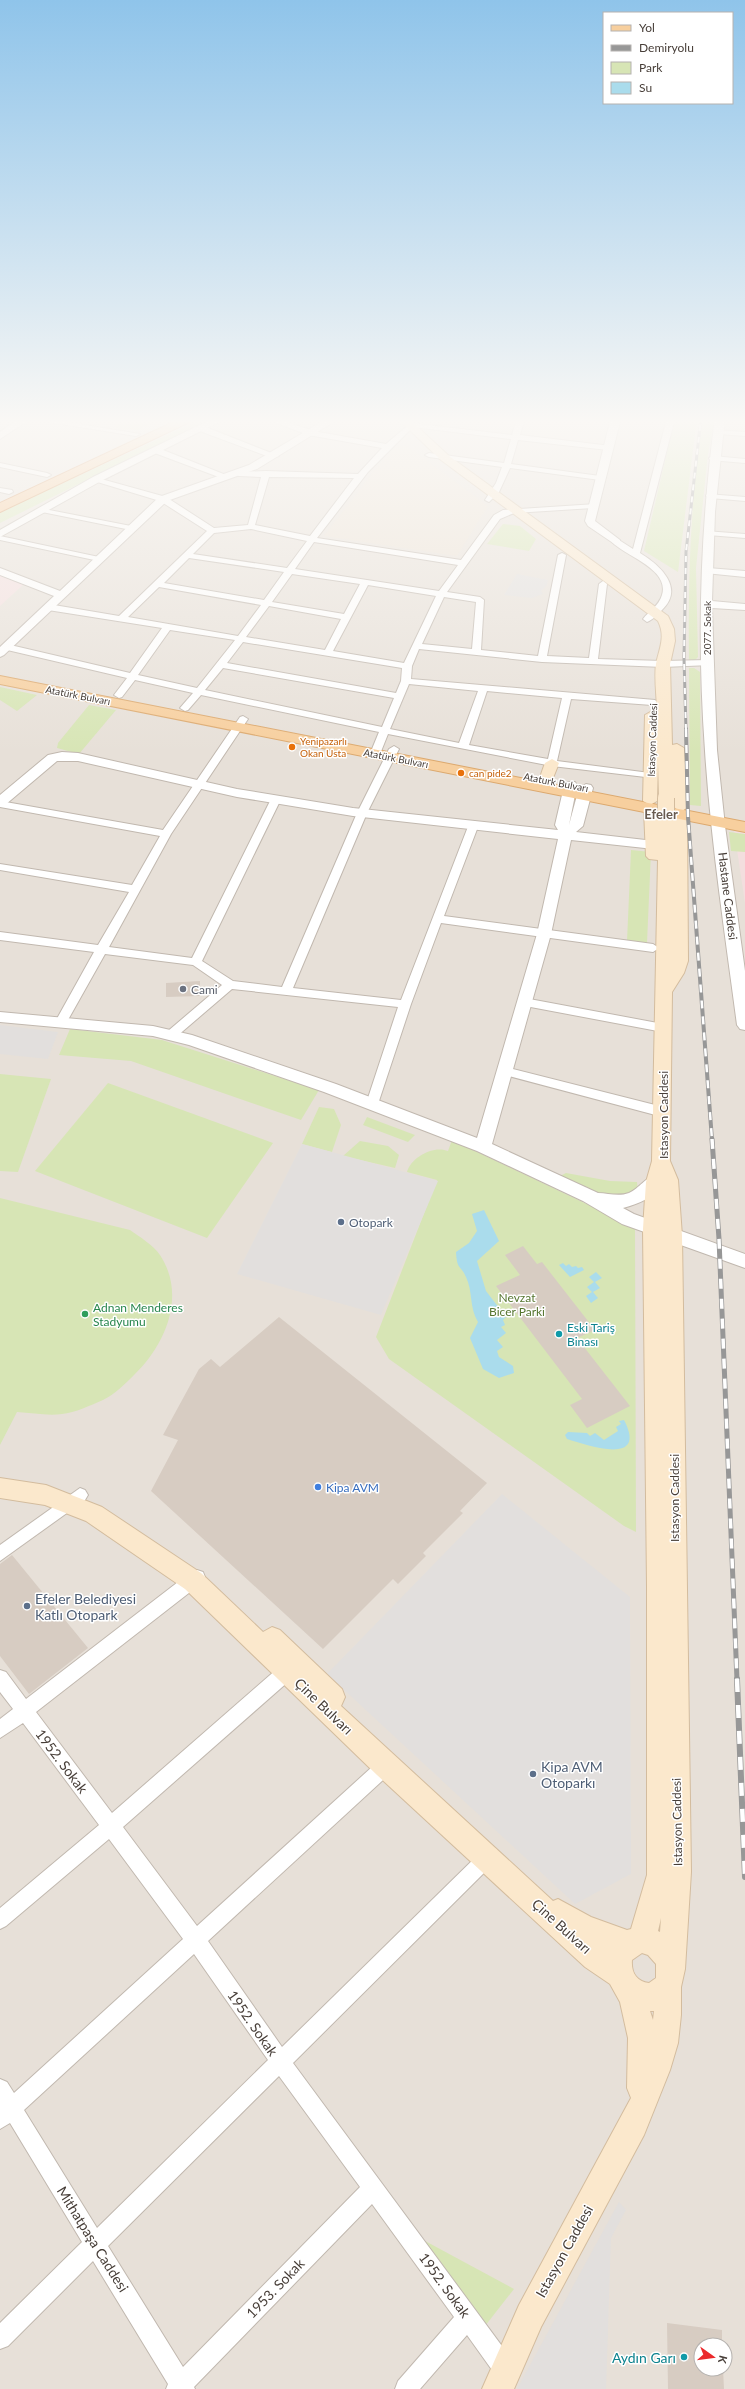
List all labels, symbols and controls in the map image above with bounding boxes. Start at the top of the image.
legend [603,12,733,104]
text: Yol [639,20,655,35]
text: Demiryolu [639,40,694,55]
text: Park [639,60,663,75]
text: Su [639,80,652,95]
street label: 2077. Sokak [701,600,713,655]
street label: Atatürk Bulvarı [45,683,111,707]
street label: Istasyon Caddesi [645,703,659,777]
place label: Yenipazarlı Okan Usta [300,735,347,759]
marker: Yenipazarlı Okan Usta [287,742,297,752]
street label: Atatürk Bulvarı [363,746,429,770]
place label: can pide2 [469,767,512,779]
marker: can pide2 [456,768,466,778]
street label: Ataturk Bulvarı [523,770,589,794]
district label: Efeler [644,806,678,822]
street label: Hastane Caddesi [715,851,741,941]
place label: Cami [191,982,218,997]
marker: Cami [178,984,188,994]
street label: Istasyon Caddesi [656,1071,671,1159]
place label: Otopark [349,1215,394,1230]
marker: Otopark [336,1217,346,1227]
park label: Nevzat Bicer Parki [489,1290,545,1319]
place label: Adnan Menderes Stadyumu [93,1300,183,1329]
marker: Adnan Menderes Stadyumu [80,1309,90,1319]
place label: Eski Tariş Binası [567,1320,615,1349]
marker: Eski Tariş Binası [554,1329,564,1339]
street label: Istasyon Caddesi [667,1454,682,1542]
place label: Kipa AVM [326,1480,379,1495]
marker: Kipa AVM [313,1482,323,1492]
place label: Efeler Belediyesi Katlı Otopark [35,1590,136,1623]
marker: Efeler Belediyesi Katlı Otopark [22,1601,32,1611]
street label: Çine Bulvarı [291,1674,357,1738]
street label: 1952. Sokak [32,1726,92,1797]
place label: Kipa AVM Otoparkı [541,1758,603,1791]
marker: Kipa AVM Otoparkı [528,1769,538,1779]
street label: Istasyon Caddesi [669,1778,685,1866]
street label: Çine Bulvarı [529,1895,595,1957]
street label: 1952. Sokak [224,1987,282,2060]
street label: Mithatpaşa Caddesi [54,2183,132,2295]
street label: Istasyon Caddesi [532,2202,596,2300]
street label: 1952. Sokak [416,2249,475,2321]
street label: 1953. Sokak [242,2254,308,2321]
north arrow [693,2337,733,2377]
place label: Aydın Garı [612,2349,676,2366]
marker: Aydın Garı [679,2352,689,2362]
text: K [716,2354,730,2365]

